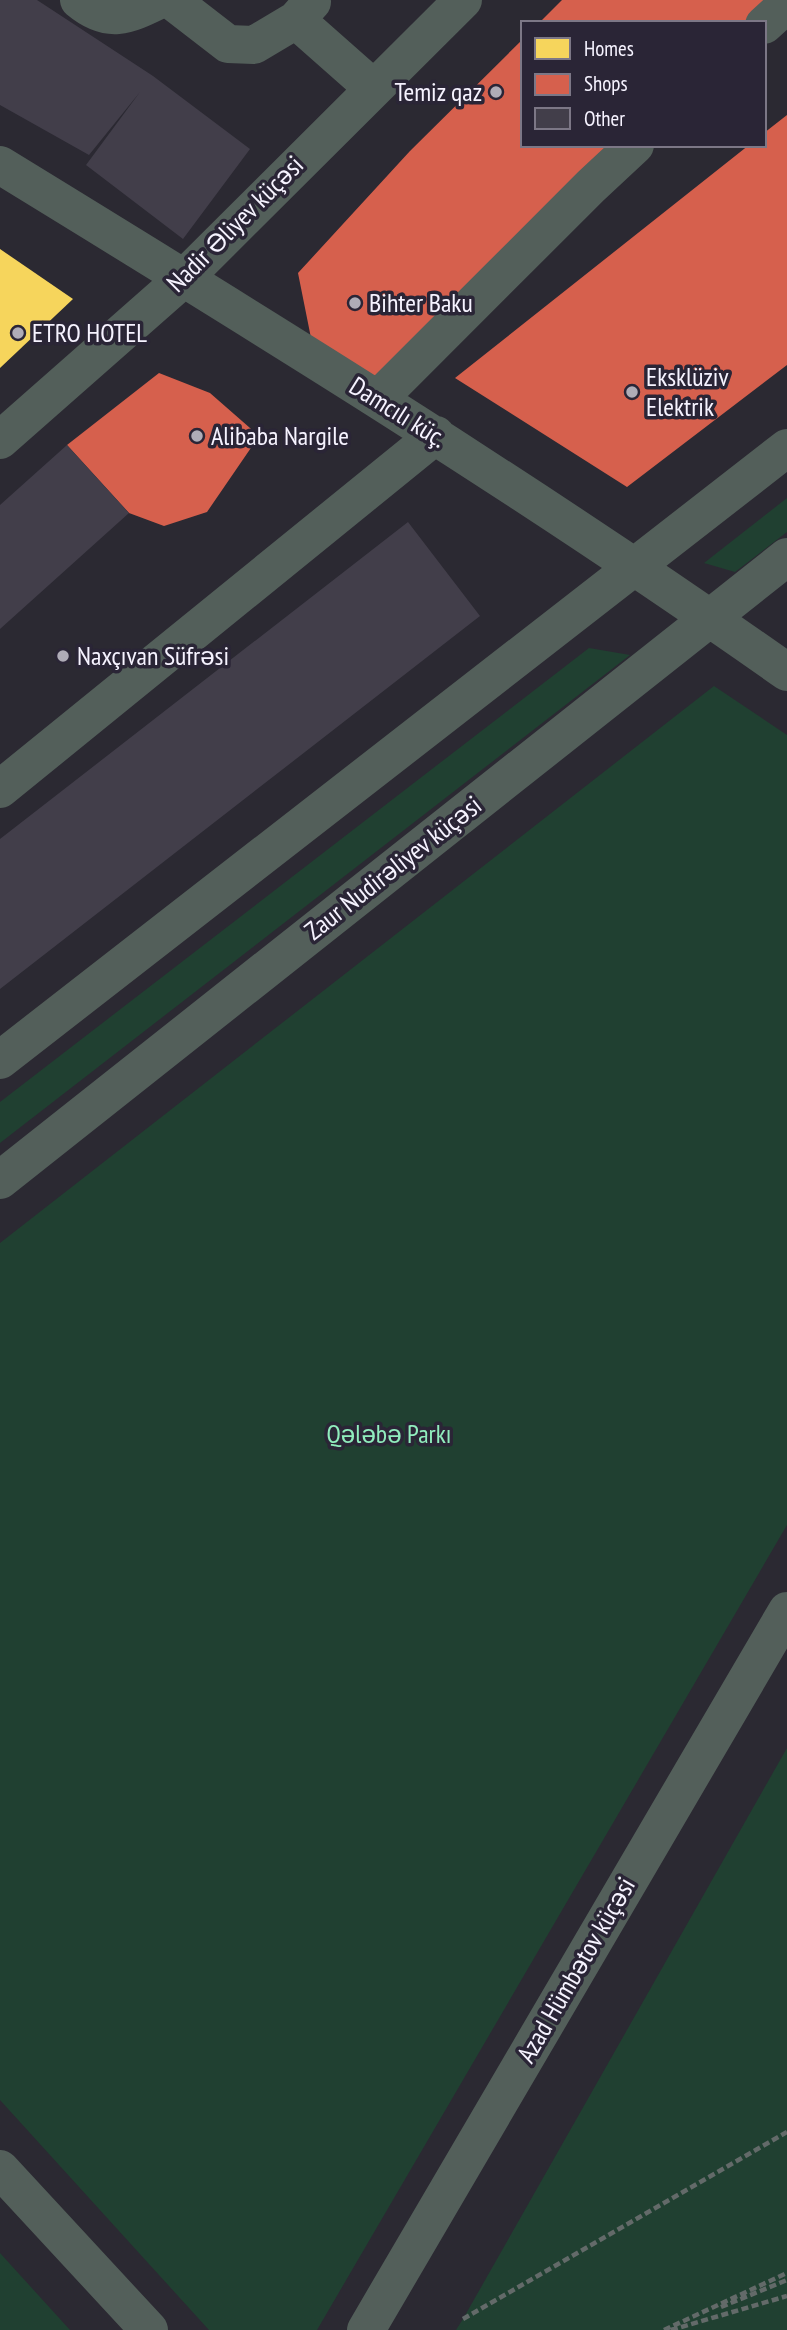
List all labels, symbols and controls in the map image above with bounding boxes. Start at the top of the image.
legend [521,21,766,147]
text: Homes [584,35,634,62]
text: Shops [584,70,628,97]
place label: Temiz qaz [395,75,482,108]
marker: Temiz qaz [488,84,504,100]
text: Other [584,105,625,132]
street label: Nadir Əliyev küçəsi [159,148,310,299]
place label: Bihter Baku [369,286,473,319]
marker: Bihter Baku [347,295,363,311]
place label: ETRO HOTEL [32,316,147,349]
marker: ETRO HOTEL [10,325,26,341]
place label: Eksklüziv Elektrik [646,360,729,423]
street label: Damcılı küç. [344,369,453,454]
marker: Eksklüziv Elektrik [624,384,640,400]
place label: Alibaba Nargile [211,419,349,452]
marker: Alibaba Nargile [189,428,205,444]
place label: Naxçıvan Süfrəsi [77,639,229,672]
marker: Naxçıvan Süfrəsi [55,648,71,664]
street label: Zaur Nudirəliyev küçəsi [298,788,488,947]
park label: Qələbə Parkı [327,1417,451,1450]
street label: Azad Hümbətov küçəsi [509,1871,642,2068]

